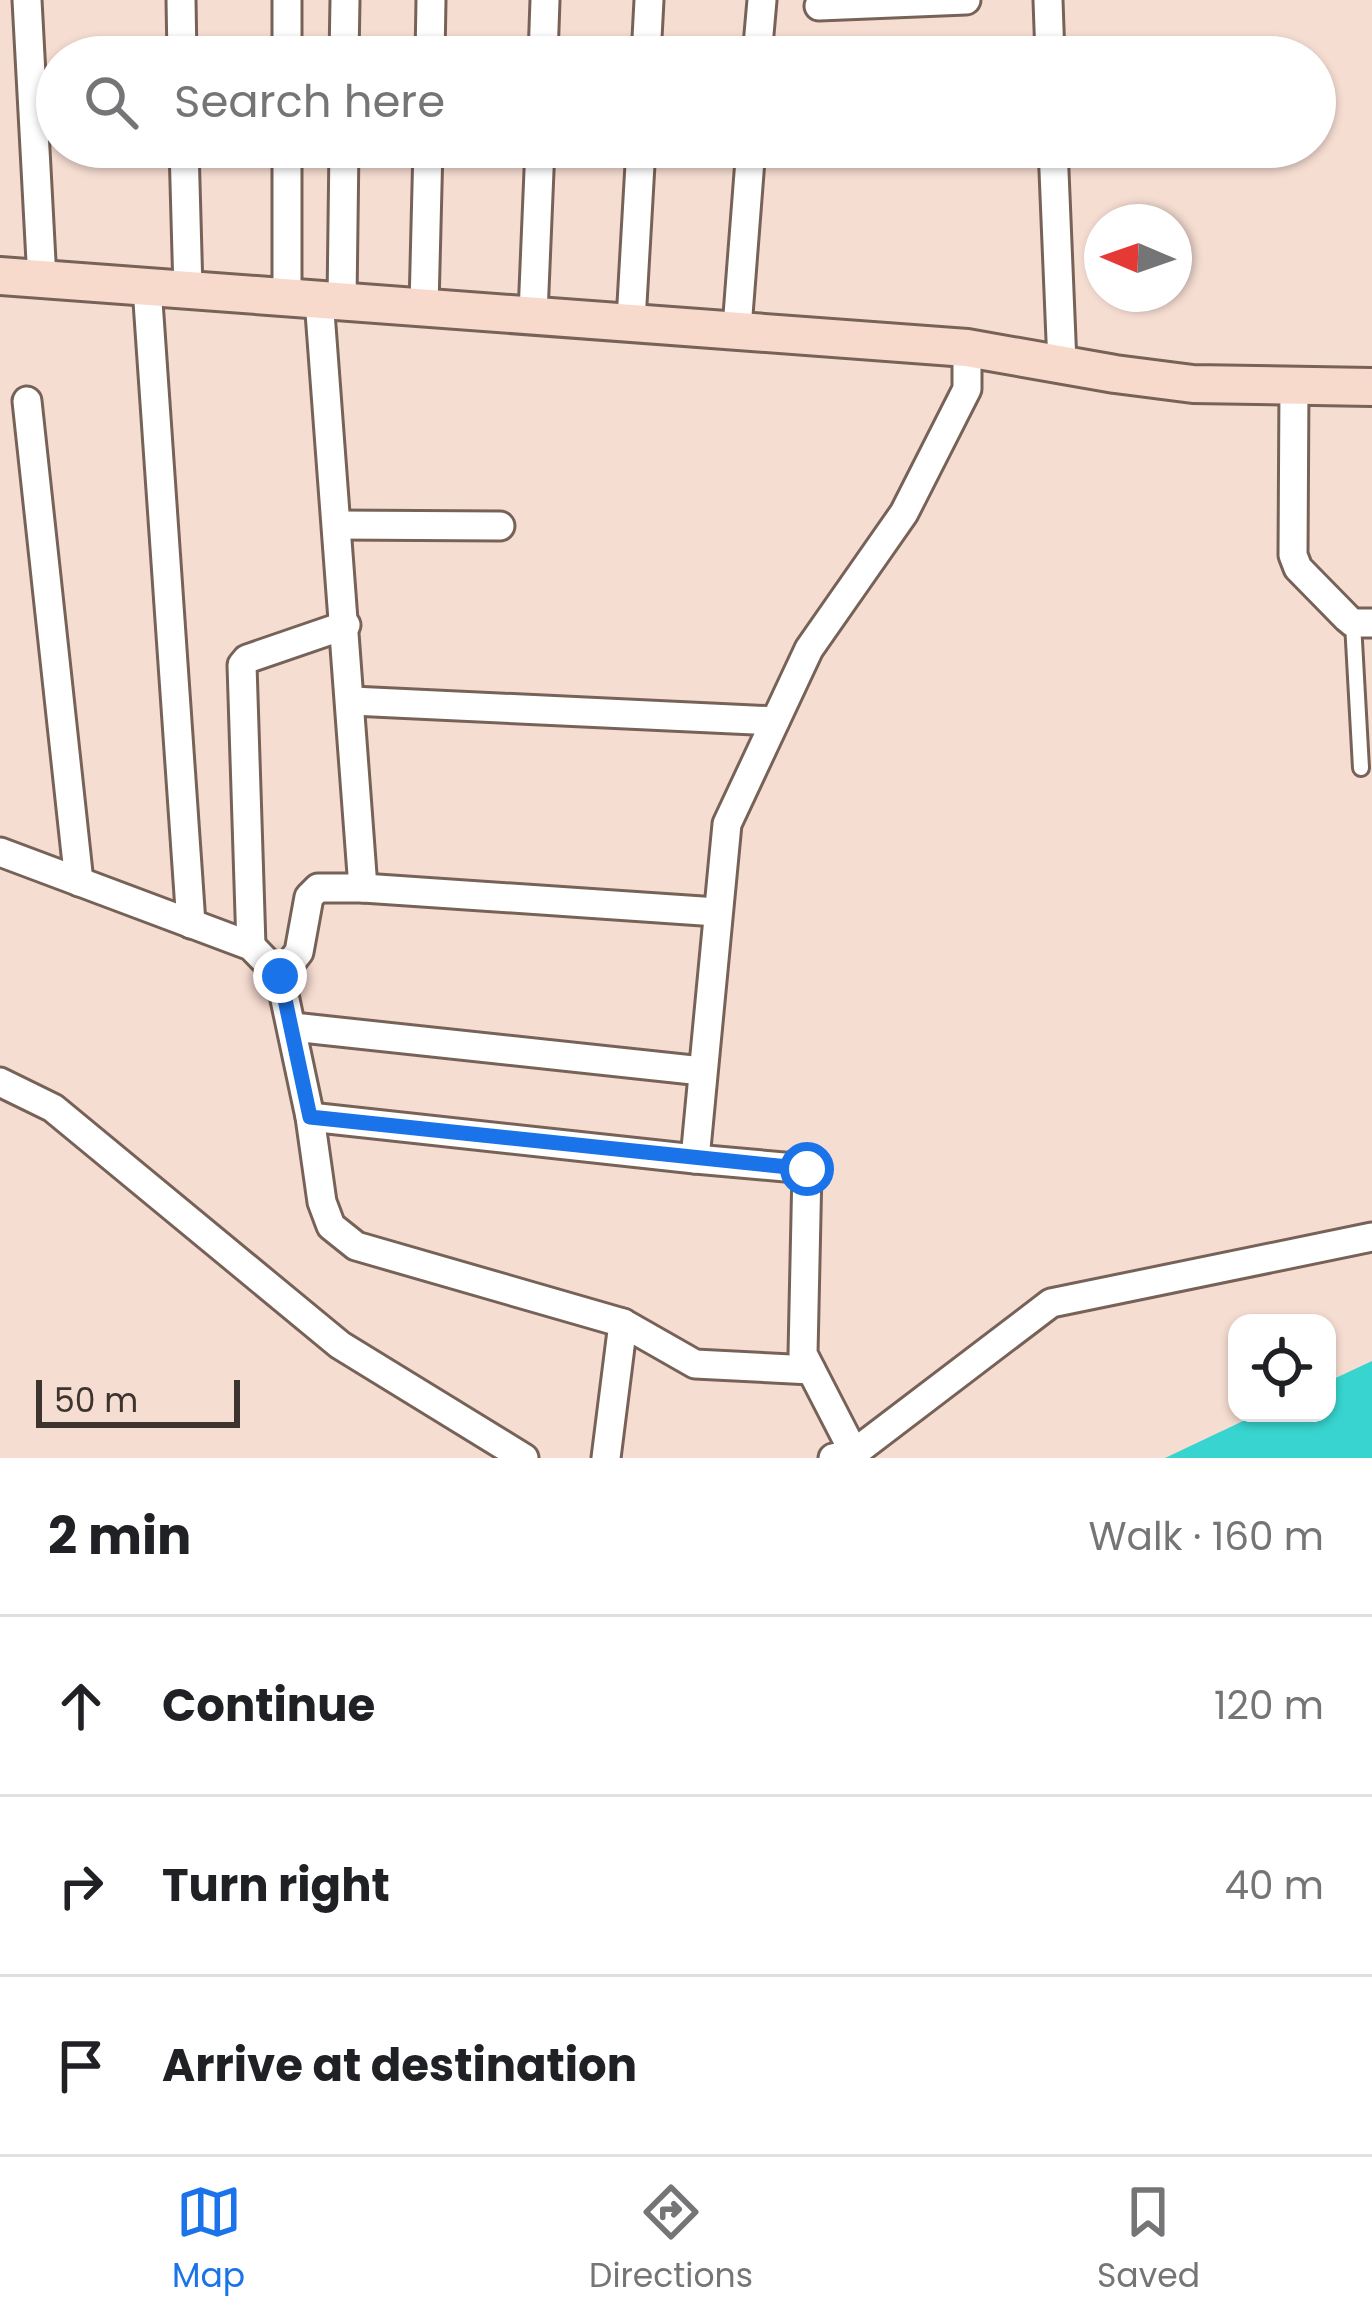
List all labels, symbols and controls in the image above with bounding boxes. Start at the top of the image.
search box [36,36,1336,168]
icon: search [78,69,144,135]
text: Search here [174,70,445,133]
north arrow [1084,204,1192,312]
route end [253,949,307,1003]
route start [780,1142,834,1196]
map controls [1228,1314,1336,1422]
button: locate [1228,1314,1336,1422]
scale bar [36,1374,240,1427]
text: 50 m [54,1377,138,1424]
text: 2 min [48,1500,191,1572]
text: Walk · 160 m [1088,1509,1324,1564]
icon: ahead [48,1673,114,1739]
text: Continue [162,1674,375,1737]
text: 120 m [1214,1678,1324,1733]
icon: right [48,1853,114,1919]
text: Turn right [162,1854,390,1917]
text: 40 m [1224,1858,1324,1913]
icon: arrive [48,2033,114,2099]
text: Arrive at destination [162,2034,637,2097]
tab: Map [172,2179,245,2301]
tab: Directions [589,2179,753,2301]
tab: Saved [1097,2179,1200,2301]

